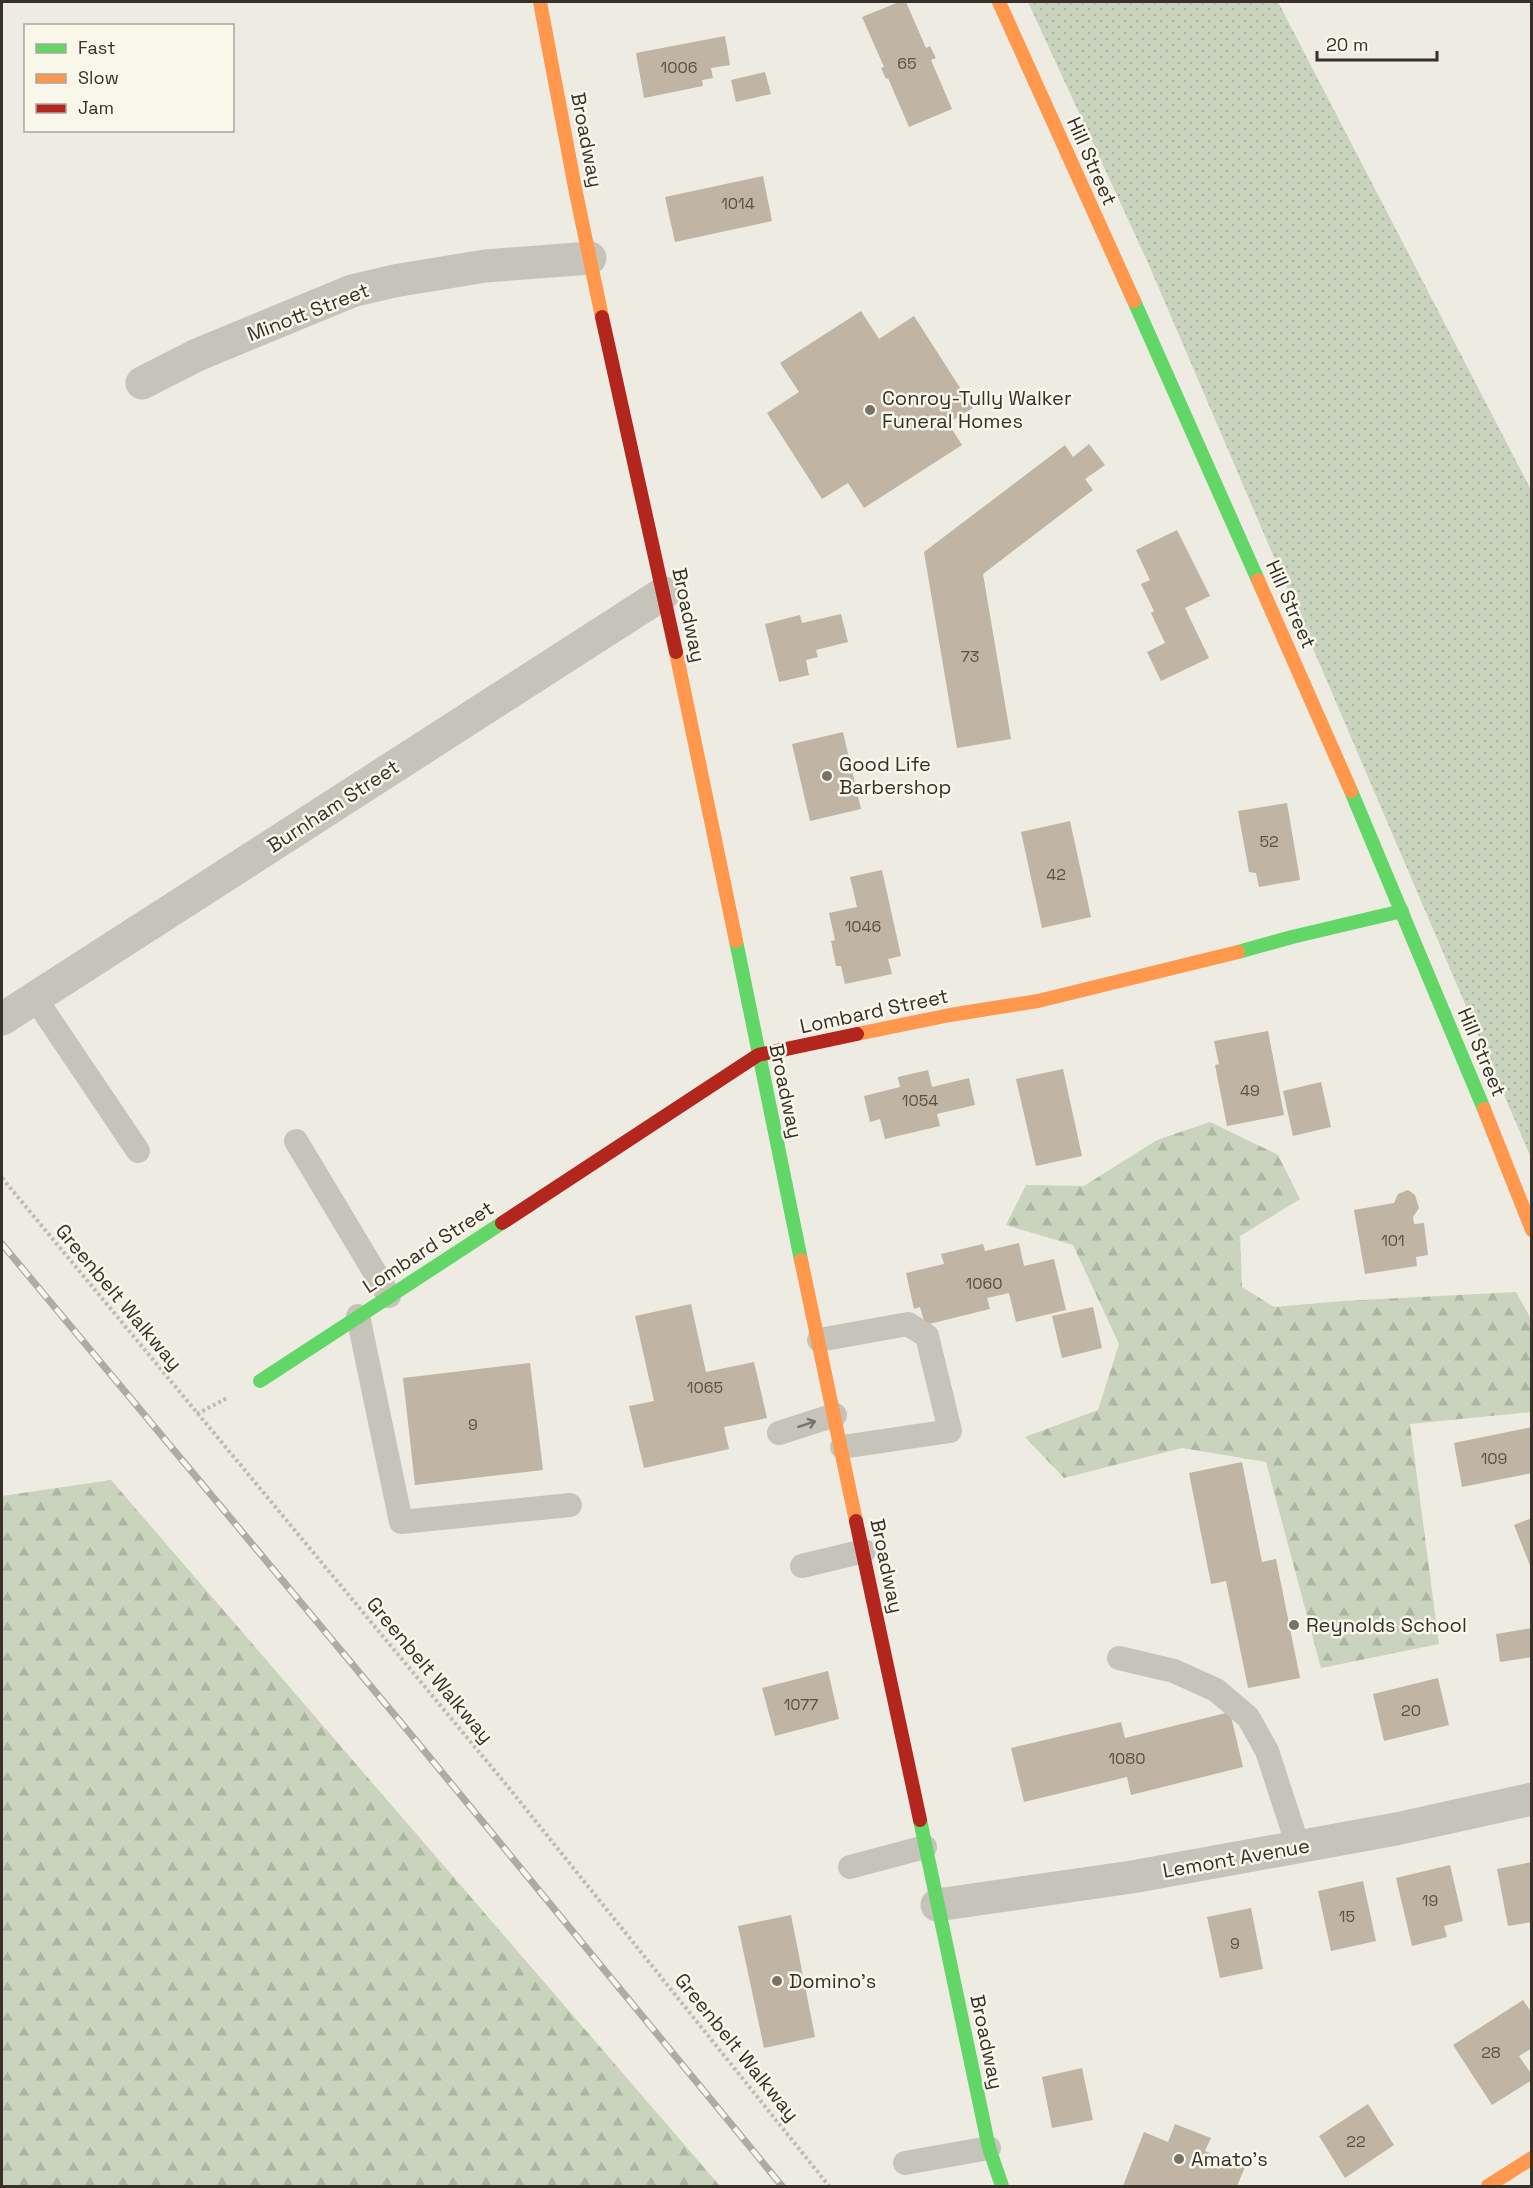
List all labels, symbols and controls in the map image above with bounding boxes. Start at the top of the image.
legend [24,24,234,132]
scale bar [1317,24,1437,62]
text: 20 m [1326,33,1369,56]
text: Fast [78,36,115,59]
house number: 65 [897,53,917,74]
house number: 1006 [661,57,698,78]
text: Slow [78,66,119,89]
street label: Broadway [565,90,609,190]
text: Jam [78,96,114,119]
street label: Hill Street [1061,113,1123,209]
house number: 1014 [721,193,755,214]
street label: Minott Street [243,277,373,347]
place label: Conroy-Tully Walker Funeral Homes [882,385,1071,434]
marker: Conroy-Tully Walker Funeral Homes [863,403,877,417]
street label: Hill Street [1260,556,1322,652]
street label: Broadway [666,565,712,665]
house number: 73 [961,646,979,667]
place label: Good Life Barbershop [839,751,951,800]
street label: Burnham Street [262,754,404,858]
marker: Good Life Barbershop [820,769,834,783]
house number: 52 [1259,831,1279,852]
house number: 42 [1046,864,1066,885]
house number: 1046 [845,916,881,937]
street label: Lombard Street [797,983,951,1039]
street label: Hill Street [1452,1004,1512,1100]
street label: Broadway [763,1041,809,1141]
house number: 49 [1240,1080,1260,1101]
house number: 1054 [902,1090,938,1111]
street label: Lombard Street [358,1195,498,1299]
street label: Greenbelt Walkway [50,1218,188,1376]
house number: 101 [1381,1230,1405,1251]
house number: 1060 [966,1273,1003,1294]
house number: 1065 [687,1377,723,1398]
house number: 9 [468,1414,478,1435]
one-way arrow [797,1418,816,1429]
house number: 109 [1481,1448,1507,1469]
street label: Broadway [864,1516,910,1616]
street label: Greenbelt Walkway [361,1591,499,1749]
place label: Reynolds School [1306,1612,1467,1638]
marker: Reynolds School [1287,1618,1301,1632]
house number: 1077 [784,1694,818,1715]
house number: 20 [1401,1700,1421,1721]
house number: 1080 [1108,1748,1146,1769]
street label: Lemont Avenue [1160,1832,1312,1884]
house number: 19 [1422,1890,1438,1911]
house number: 15 [1339,1906,1355,1927]
house number: 9 [1230,1933,1240,1954]
street label: Greenbelt Walkway [669,1967,805,2127]
place label: Domino's [789,1968,876,1994]
marker: Domino's [770,1974,784,1988]
street label: Broadway [964,1992,1010,2092]
house number: 28 [1481,2042,1501,2063]
house number: 22 [1346,2131,1366,2152]
place label: Amato's [1191,2146,1268,2172]
marker: Amato's [1172,2152,1186,2166]

